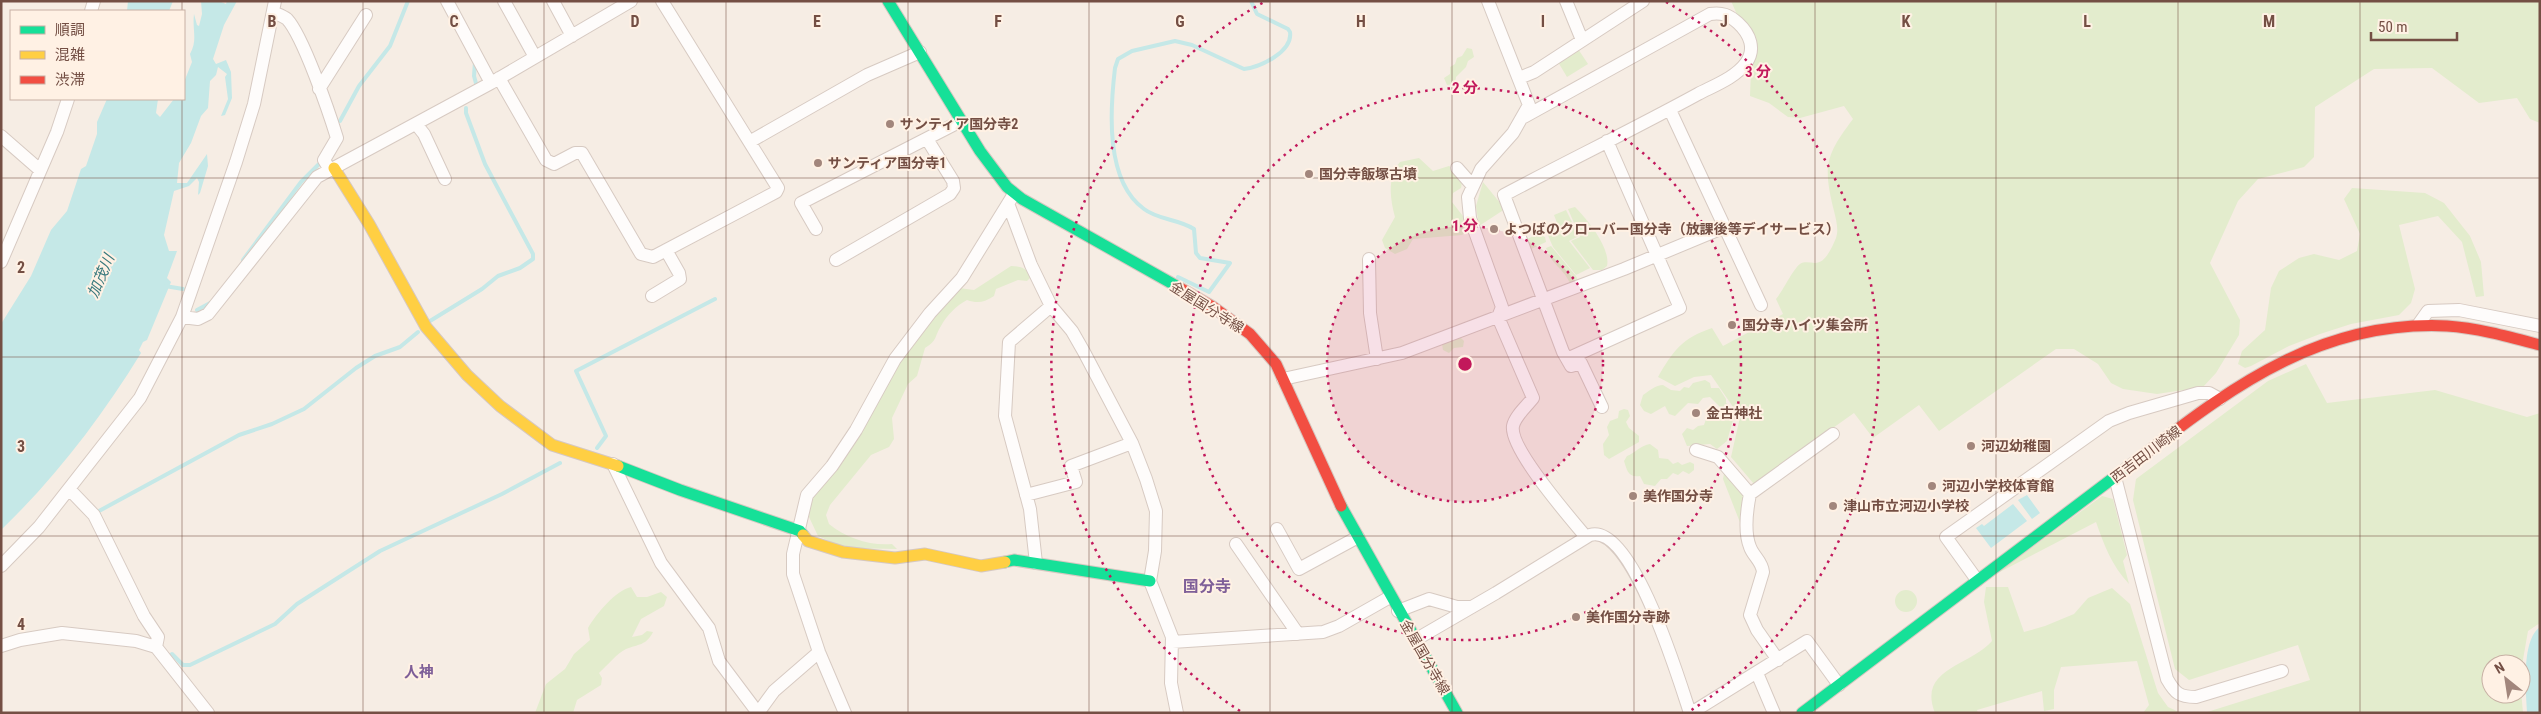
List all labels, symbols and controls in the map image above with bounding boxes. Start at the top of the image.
legend [10,10,185,100]
scale bar [2371,10,2457,42]
text: B [268,12,277,31]
text: C [449,12,459,31]
text: D [630,12,640,31]
text: E [813,12,821,31]
text: F [994,12,1002,31]
text: G [1175,12,1185,31]
text: H [1356,12,1366,31]
text: I [1541,12,1545,31]
text: J [1720,12,1728,31]
text: K [1902,12,1911,31]
text: L [2083,12,2091,31]
text: M [2263,12,2275,31]
text: 50 m [2378,18,2408,36]
text: 順調 [55,21,85,39]
text: 混雑 [55,46,85,64]
text: 3 分 [1745,63,1771,81]
text: 渋滞 [55,71,85,89]
text: 2 分 [1452,79,1478,97]
place label: サンティア国分寺2 [900,116,1018,132]
marker: サンティア国分寺2 [884,118,896,130]
place label: サンティア国分寺1 [828,155,946,171]
marker: サンティア国分寺1 [812,157,824,169]
place label: 国分寺飯塚古墳 [1319,166,1417,182]
marker: 国分寺飯塚古墳 [1303,168,1315,180]
text: 1 分 [1452,217,1478,235]
place label: よつばのクローバー国分寺（放課後等デイサービス） [1504,221,1840,237]
marker: よつばのクローバー国分寺（放課後等デイサービス） [1488,223,1500,235]
water label: 加茂川 [84,250,119,300]
text: 2 [17,258,25,277]
street label: 金屋国分寺線 [1167,278,1247,336]
place label: 国分寺ハイツ集会所 [1742,317,1868,333]
marker: 国分寺ハイツ集会所 [1726,319,1738,331]
centre of rings [1456,355,1474,373]
place label: 金古神社 [1706,405,1762,421]
marker: 金古神社 [1690,407,1702,419]
street label: 西吉田川崎線 [2108,422,2184,486]
text: 3 [17,437,25,456]
place label: 河辺幼稚園 [1981,438,2051,454]
marker: 河辺幼稚園 [1965,440,1977,452]
place label: 河辺小学校体育館 [1942,478,2054,494]
marker: 河辺小学校体育館 [1926,480,1938,492]
place label: 美作国分寺 [1643,488,1713,504]
marker: 美作国分寺 [1627,490,1639,502]
place label: 津山市立河辺小学校 [1843,498,1969,514]
marker: 津山市立河辺小学校 [1827,500,1839,512]
district label: 国分寺 [1183,577,1231,596]
place label: 美作国分寺跡 [1586,609,1670,625]
marker: 美作国分寺跡 [1570,611,1582,623]
text: 4 [17,615,25,634]
street label: 金屋国分寺線 [1397,617,1453,697]
north arrow [2481,654,2531,704]
text: N [2492,659,2507,677]
district label: 人神 [404,663,434,681]

